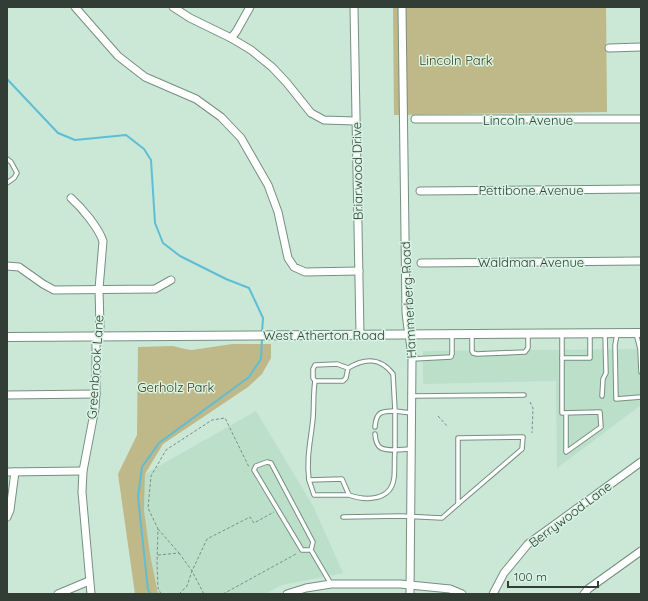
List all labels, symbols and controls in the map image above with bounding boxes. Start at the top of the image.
park label: Lincoln Park [419,52,493,68]
street label: Lincoln Avenue [483,112,573,128]
street label: Briarwood Drive [348,122,366,220]
street label: Pettibone Avenue [478,182,584,198]
street label: Hammerberg Road [397,241,419,359]
street label: Waldman Avenue [478,254,584,270]
street label: Greenbrook Lane [83,314,107,420]
street label: West Atherton Road [263,327,385,343]
park label: Gerholz Park [138,379,214,395]
street label: Berrywood Lane [525,478,615,550]
scale bar [508,563,598,589]
text: 100 m [514,569,547,584]

